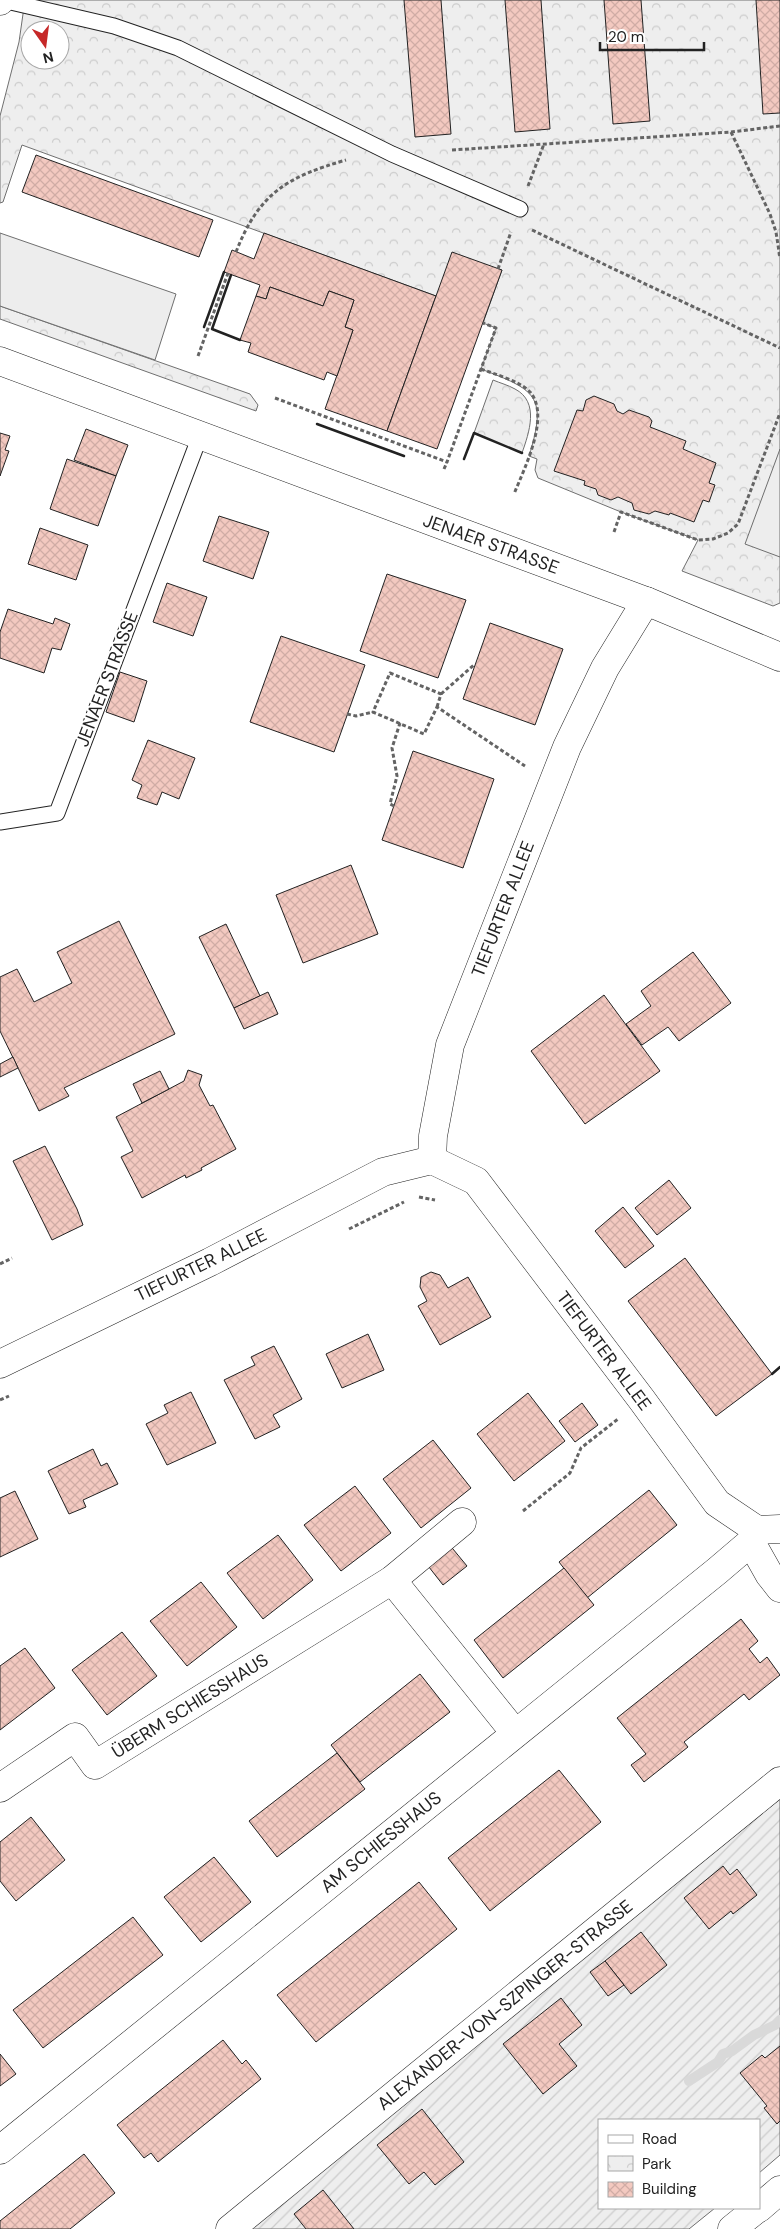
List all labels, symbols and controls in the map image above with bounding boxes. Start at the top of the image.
north arrow [20,20,70,70]
scale bar [600,20,704,52]
text: 20 m [608,27,644,47]
text: N [41,48,55,68]
street label: JENAER STRASSE [420,508,562,580]
street label: JENAER STRASSE [70,608,144,750]
street label: TIEFURTER ALLEE [466,838,540,980]
street label: TIEFURTER ALLEE [131,1223,271,1307]
street label: TIEFURTER ALLEE [551,1286,657,1416]
street label: ÜBERM SCHIESSHAUS [107,1648,273,1764]
street label: AM SCHIESSHAUS [316,1786,446,1898]
street label: ALEXANDER-VON-SZPINGER-STRASSE [372,1894,638,2116]
legend [598,2119,760,2209]
text: Road [642,2129,677,2149]
text: Park [642,2154,672,2174]
text: Building [642,2179,697,2199]

